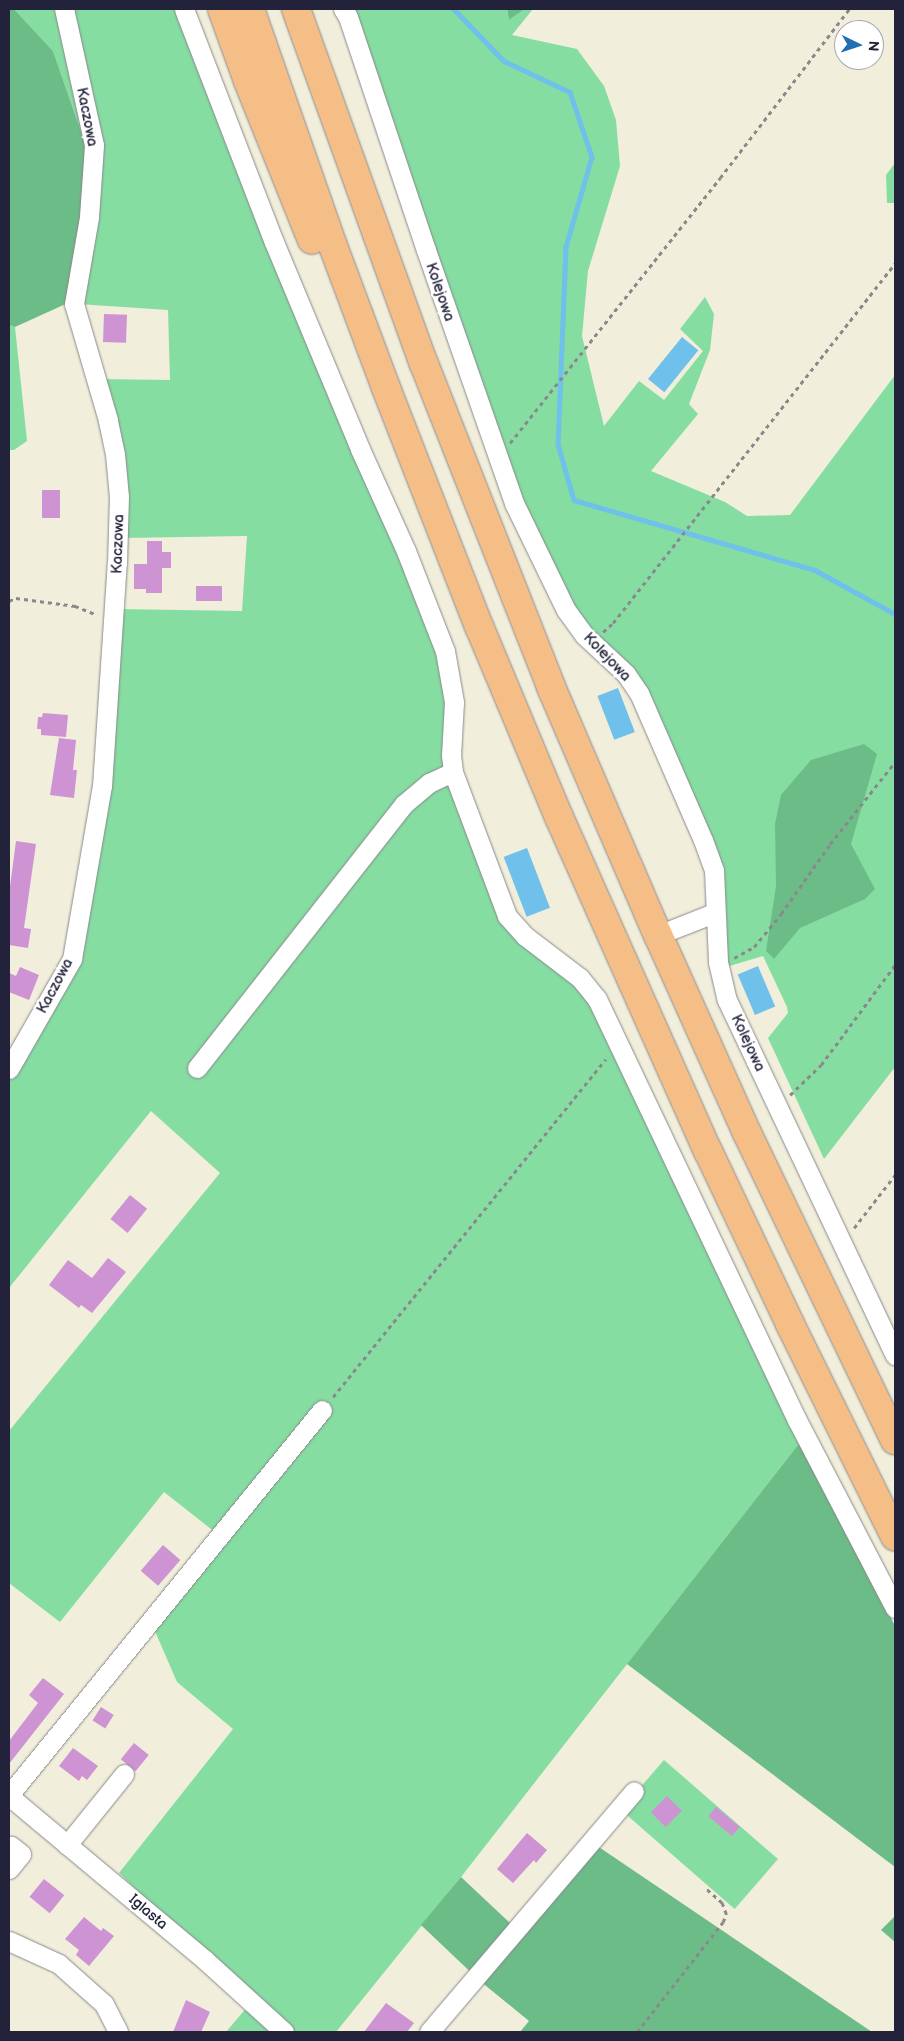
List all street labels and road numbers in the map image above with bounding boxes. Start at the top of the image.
street label: Kaczowa [72,86,102,148]
street label: Kolejowa [422,260,458,324]
street label: Kaczowa [108,514,128,574]
street label: Kolejowa [579,629,635,685]
street label: Kaczowa [33,955,77,1017]
street label: Kolejowa [727,1012,769,1074]
street label: Iglasta [125,1891,171,1933]

